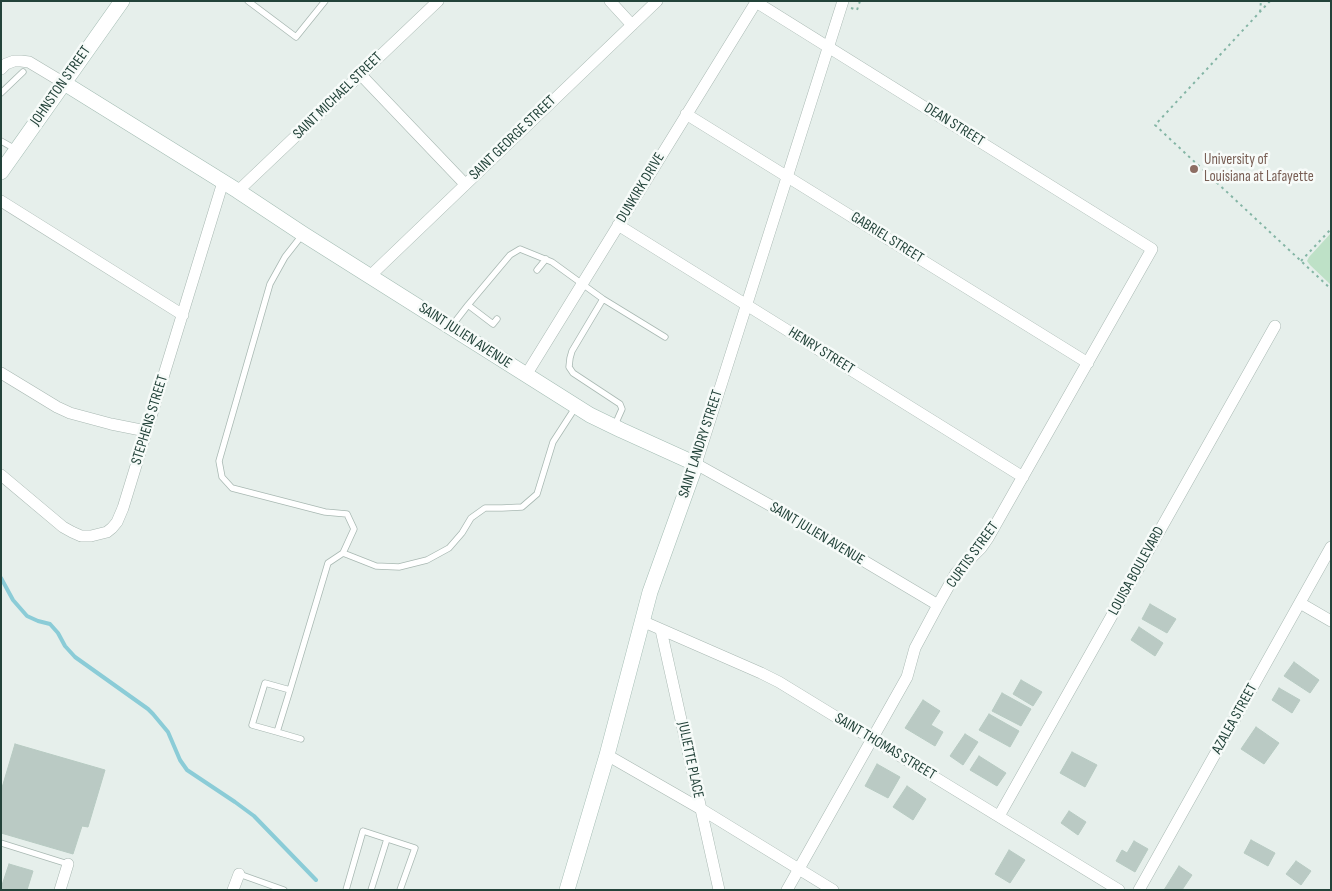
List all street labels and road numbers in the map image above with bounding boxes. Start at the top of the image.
street label: JOHNSTON STREET [27,43,95,129]
street label: SAINT MICHAEL STREET [290,49,386,143]
street label: SAINT GEORGE STREET [466,92,560,184]
street label: DEAN STREET [921,99,987,151]
street label: DUNKIRK DRIVE [613,150,669,226]
street label: GABRIEL STREET [847,209,927,267]
street label: SAINT JULIEN AVENUE [415,299,515,373]
street label: HENRY STREET [785,324,857,378]
street label: STEPHENS STREET [128,373,172,467]
street label: SAINT LANDRY STREET [675,388,727,500]
street label: SAINT JULIEN AVENUE [766,499,868,569]
street label: CURTIS STREET [943,519,1003,591]
street label: LOUISA BOULEVARD [1105,523,1169,619]
street label: AZALEA STREET [1208,681,1262,757]
street label: SAINT THOMAS STREET [831,710,939,784]
street label: JULIETTE PLACE [673,720,707,800]

